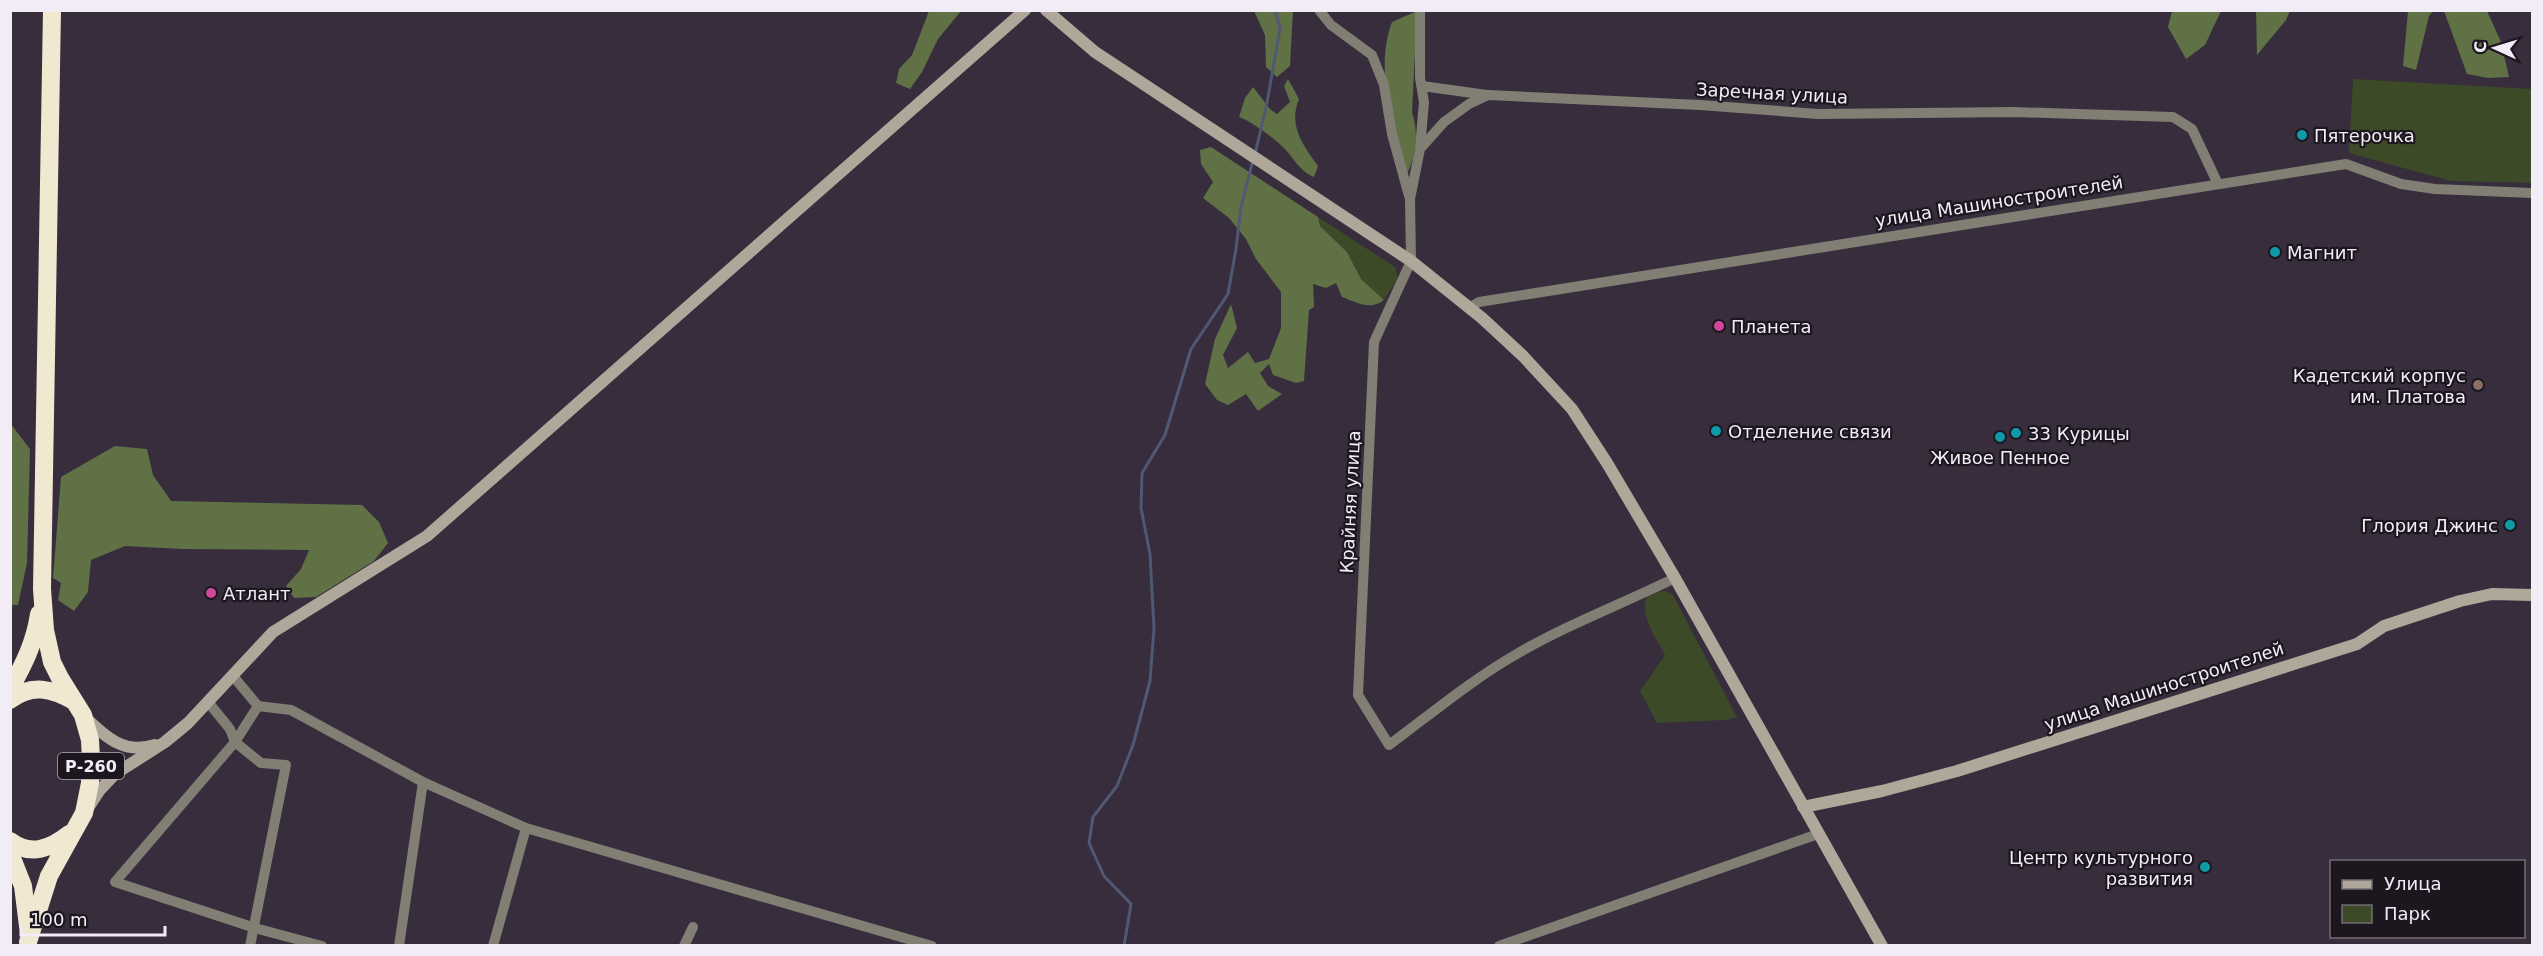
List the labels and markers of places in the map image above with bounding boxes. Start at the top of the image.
place label: Пятерочка [2314,125,2415,146]
marker: Пятерочка [2295,128,2309,142]
place label: Магнит [2287,242,2357,263]
marker: Магнит [2268,245,2282,259]
place label: Планета [1731,316,1811,337]
marker: Планета [1712,319,1726,333]
place label: Кадетский корпус им. Платова [2293,365,2466,407]
marker: Кадетский корпус им. Платова [2471,378,2485,392]
place label: Отделение связи [1728,421,1892,442]
place label: 33 Курицы [2028,423,2130,444]
marker: Отделение связи [1709,424,1723,438]
marker: 33 Курицы [2009,426,2023,440]
marker: Живое Пенное [1993,430,2007,444]
place label: Живое Пенное [1930,447,2070,468]
place label: Глория Джинс [2361,515,2498,536]
marker: Глория Джинс [2503,518,2517,532]
place label: Атлант [223,583,291,604]
marker: Атлант [204,586,218,600]
place label: Центр культурного развития [2009,847,2193,889]
marker: Центр культурного развития [2198,860,2212,874]

